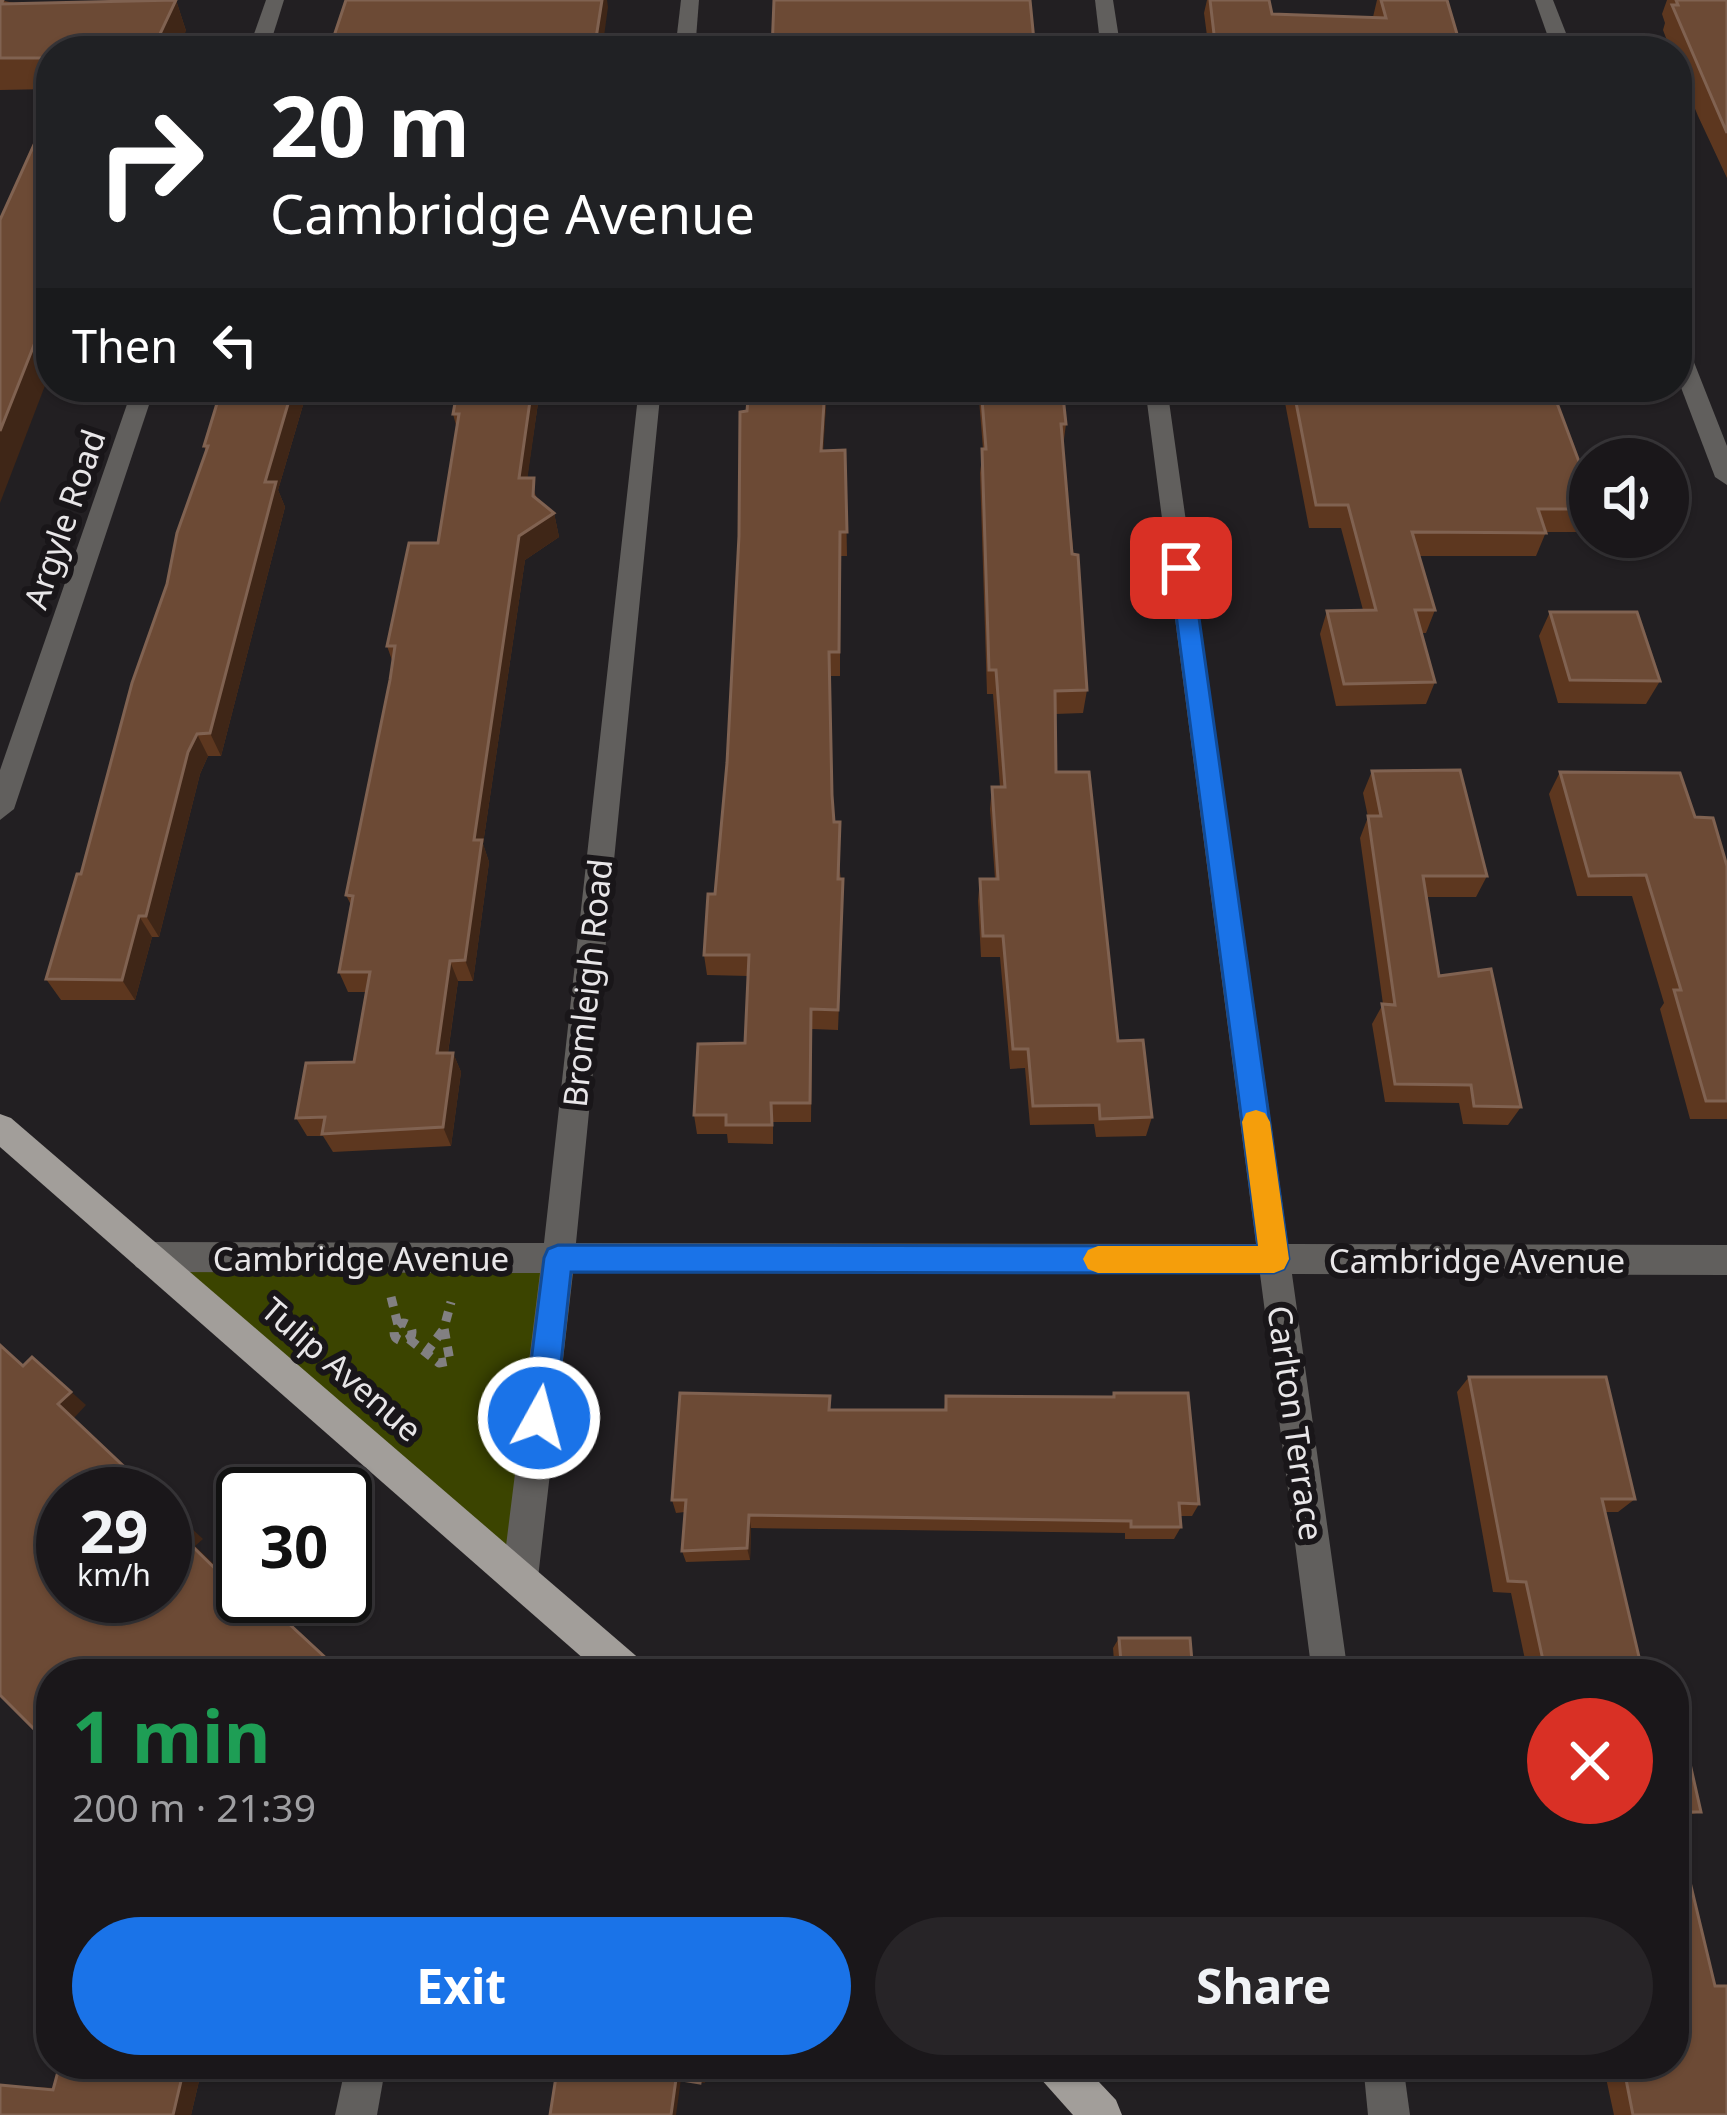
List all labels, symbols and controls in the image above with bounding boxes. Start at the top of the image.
text: 20 m [270,67,470,182]
icon: right [72,84,228,240]
text: Cambridge Avenue [270,176,755,250]
icon: left [202,312,268,378]
text: Then [72,315,178,376]
street label: Argyle Road [12,423,116,615]
map controls [1569,438,1689,558]
button: sound [1569,438,1689,558]
pin [1130,517,1232,619]
icon: arrive [1148,535,1214,601]
street label: Bromleigh Road [552,857,622,1109]
street label: Cambridge Avenue [213,1236,509,1281]
street label: Cambridge Avenue [1329,1238,1625,1283]
street label: Tulip Avenue [252,1287,432,1451]
street label: Carlton Terrace [1257,1303,1335,1543]
position arrow [476,1355,602,1481]
speed limit sign: 30 [216,1467,372,1623]
text: 29 [80,1489,148,1571]
text: km/h [77,1554,151,1595]
text: 1 min [72,1686,270,1784]
button: close [1527,1698,1653,1824]
text: 200 m · 21:39 [72,1780,316,1833]
button: Exit [72,1917,851,2055]
button: Share [875,1917,1653,2055]

